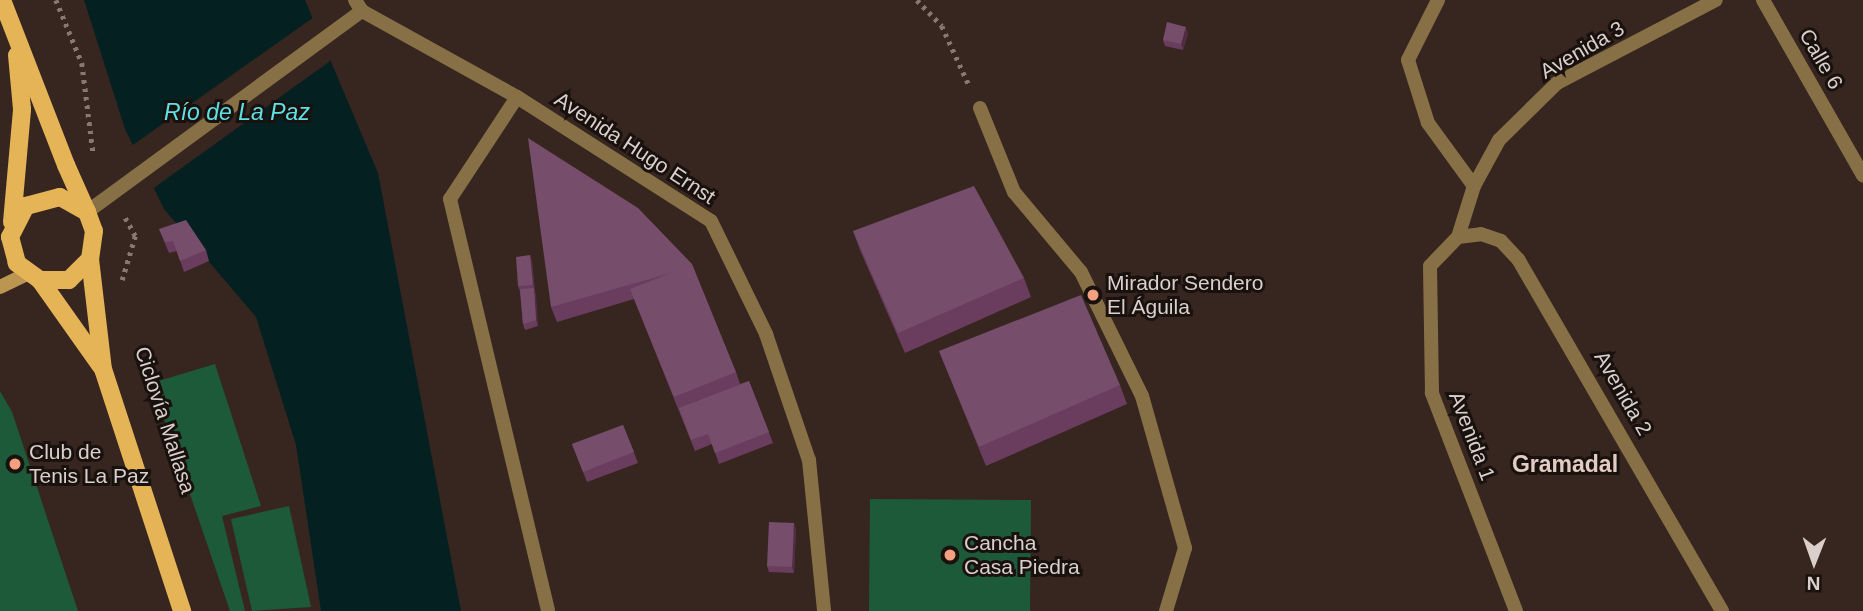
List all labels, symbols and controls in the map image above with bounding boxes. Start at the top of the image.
street label: Avenida 3 [1535,16,1629,84]
street label: Calle 6 [1794,24,1848,94]
street label: Avenida Hugo Ernst [550,87,720,209]
water label: Río de La Paz [164,98,310,126]
place label: Mirador Sendero El Águila [1107,270,1263,320]
marker: Mirador Sendero El Águila [1085,287,1101,303]
street label: Ciclovía Mallasa [129,343,201,497]
street label: Avenida 2 [1589,346,1657,440]
street label: Avenida 1 [1444,388,1500,484]
place label: Club de Tenis La Paz [29,439,149,489]
district label: Gramadal [1512,450,1618,478]
marker: Club de Tenis La Paz [7,456,23,472]
north arrow [1779,527,1849,597]
place label: Cancha Casa Piedra [964,530,1080,580]
marker: Cancha Casa Piedra [942,547,958,563]
text: N [1807,573,1821,594]

